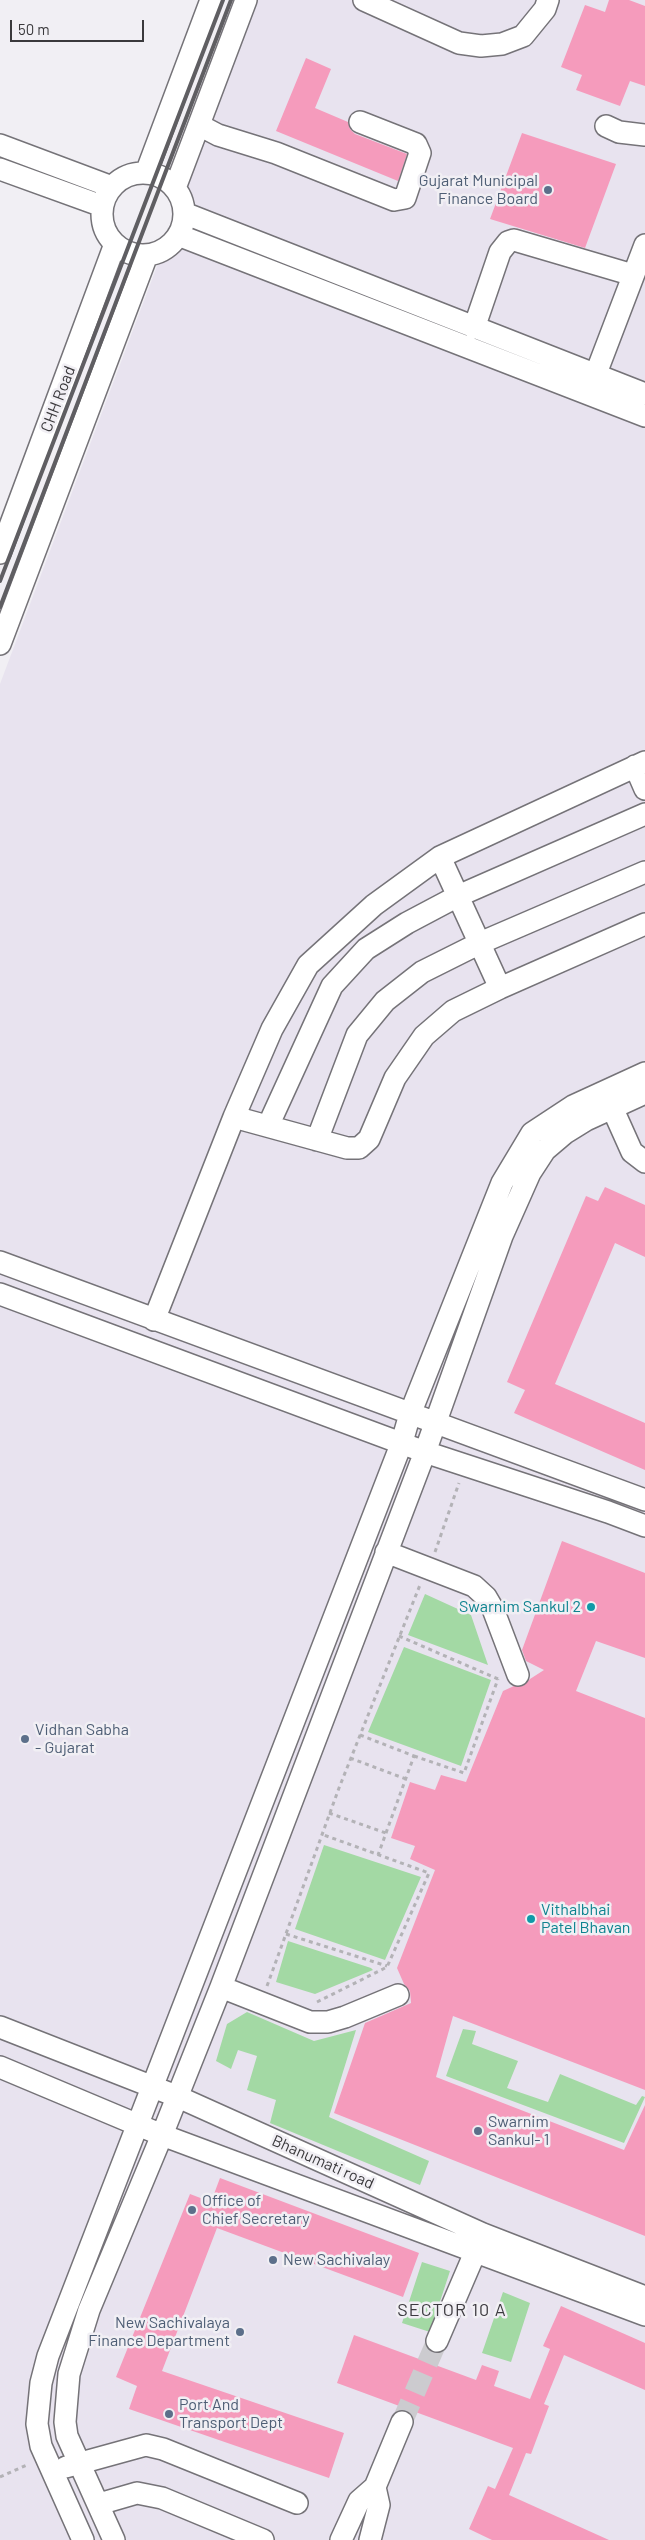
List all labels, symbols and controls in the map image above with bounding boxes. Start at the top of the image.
scale bar [12,10,146,42]
text: 50 m [18,20,50,38]
place label: Gujarat Municipal Finance Board [419,171,538,209]
marker: Gujarat Municipal Finance Board [542,184,554,196]
street label: CHH Road [37,363,79,435]
place label: Swarnim Sankul 2 [459,1597,581,1617]
marker: Swarnim Sankul 2 [585,1601,597,1613]
place label: Vidhan Sabha - Gujarat [35,1720,129,1758]
marker: Vidhan Sabha - Gujarat [19,1733,31,1745]
place label: Vithalbhai Patel Bhavan [541,1900,630,1938]
marker: Vithalbhai Patel Bhavan [525,1913,537,1925]
place label: Swarnim Sankul- 1 [488,2112,549,2150]
marker: Swarnim Sankul- 1 [472,2125,484,2137]
street label: Bhanumati road [269,2131,377,2193]
place label: Office of Chief Secretary [202,2191,310,2229]
marker: Office of Chief Secretary [186,2204,198,2216]
place label: New Sachivalay [283,2250,390,2270]
marker: New Sachivalay [267,2254,279,2266]
district label: SECTOR 10 A [396,2299,508,2321]
place label: New Sachivalaya Finance Department [88,2313,230,2351]
marker: New Sachivalaya Finance Department [234,2326,246,2338]
place label: Port And Transport Dept [179,2395,283,2433]
marker: Port And Transport Dept [163,2408,175,2420]

